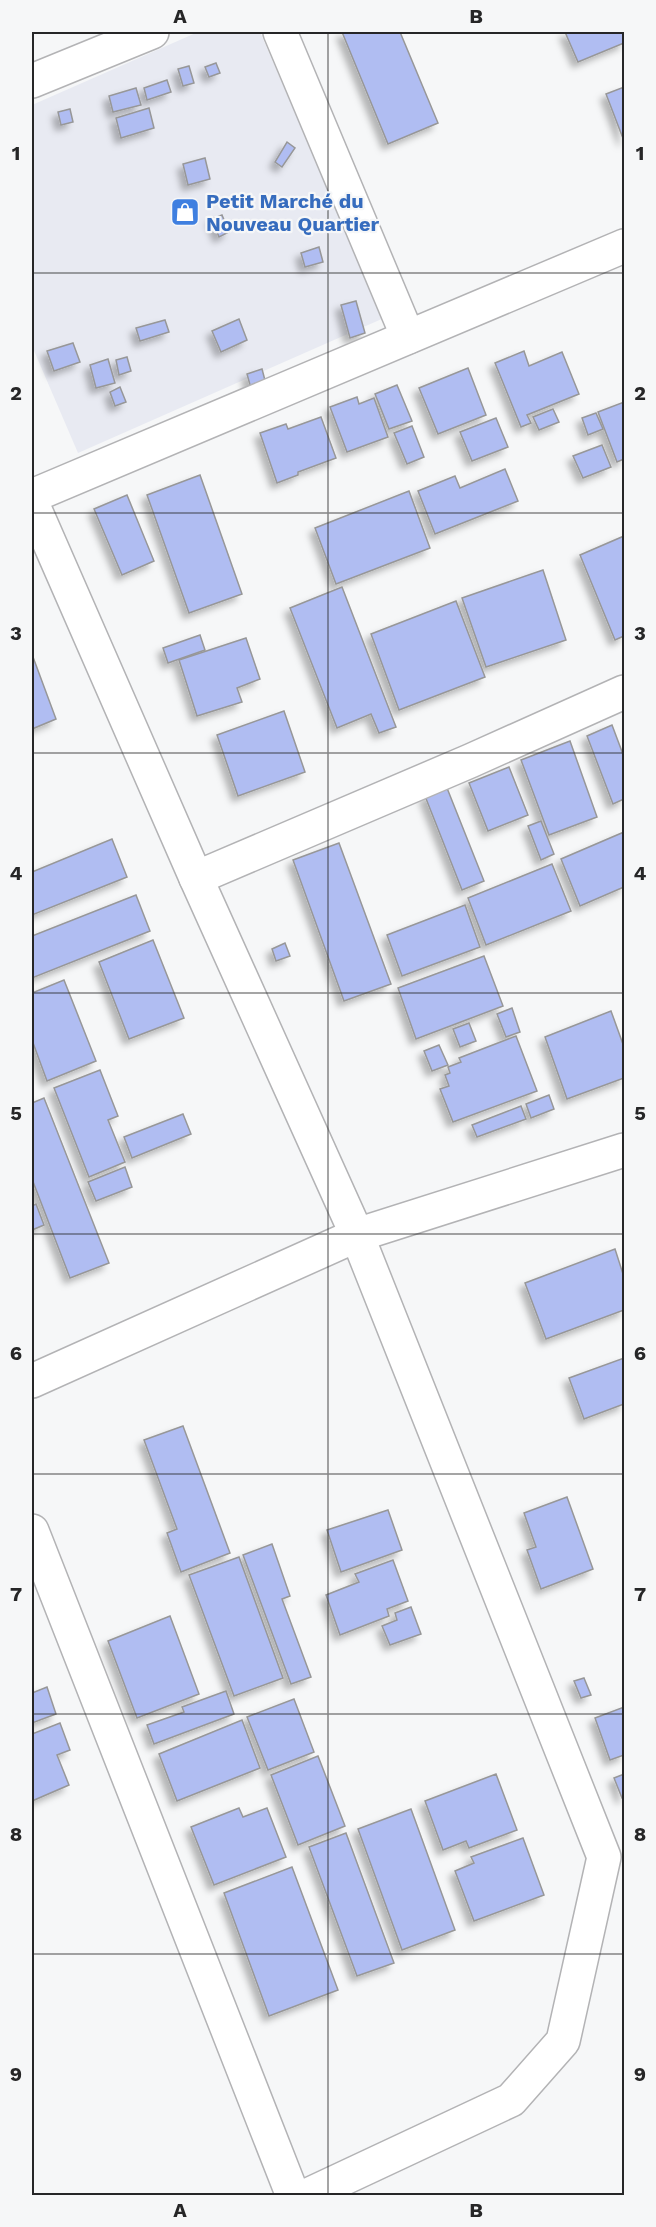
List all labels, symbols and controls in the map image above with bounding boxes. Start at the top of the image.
text: A [173,4,187,28]
text: B [469,4,483,28]
text: 1 [12,141,20,165]
text: 1 [636,141,644,165]
place label: Petit Marché du Nouveau Quartier [206,189,380,236]
shop icon: Petit Marché du Nouveau Quartier [169,196,201,228]
text: 2 [10,381,22,405]
text: 2 [634,381,646,405]
text: 3 [10,621,22,645]
text: 3 [634,621,646,645]
text: 4 [10,861,23,885]
text: 4 [634,861,647,885]
text: 5 [10,1101,22,1125]
text: 5 [634,1101,646,1125]
text: 6 [10,1341,22,1365]
text: 6 [634,1341,646,1365]
text: 7 [10,1582,22,1606]
text: 7 [634,1582,646,1606]
text: 8 [10,1822,22,1846]
text: 8 [634,1822,646,1846]
text: 9 [10,2062,22,2086]
text: 9 [634,2062,646,2086]
text: A [173,2198,187,2222]
text: B [469,2198,483,2222]

